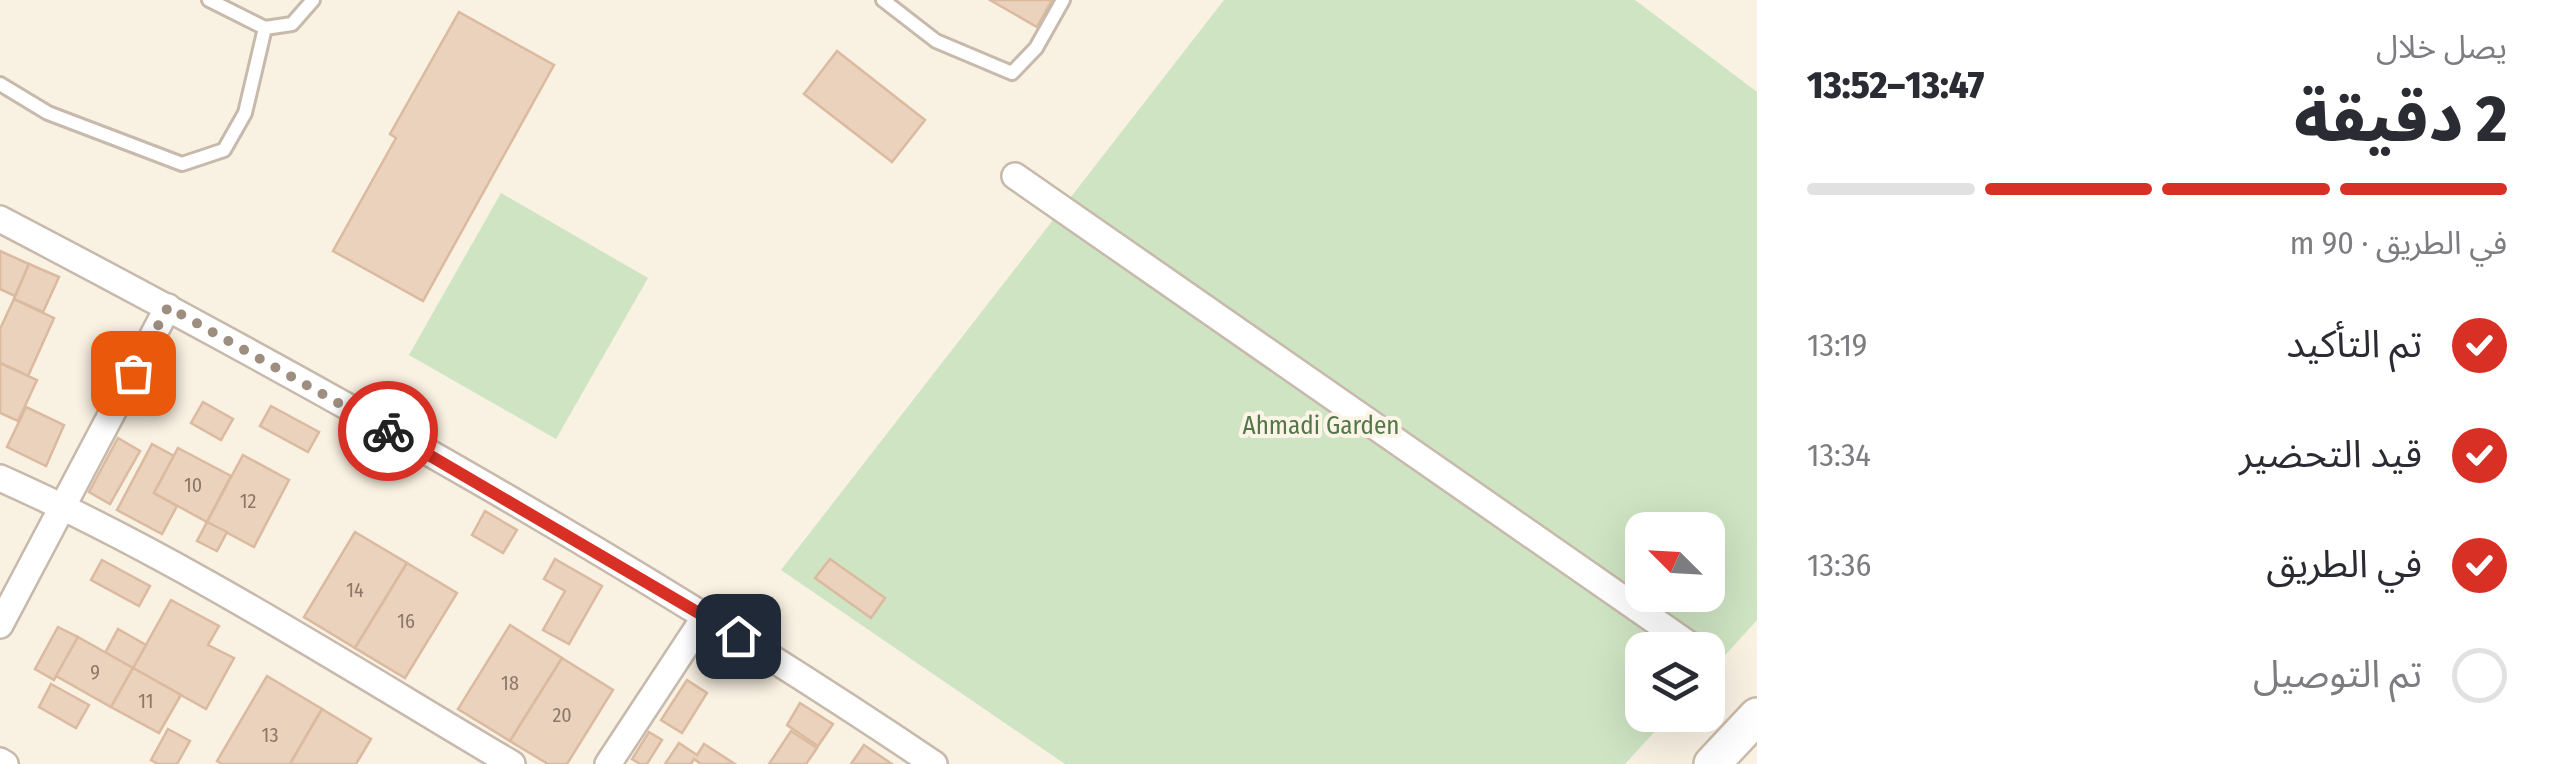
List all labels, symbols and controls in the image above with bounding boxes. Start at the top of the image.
text: يصل خلال [2376,28,2507,66]
text: 13:47–13:52 [1807,62,1984,108]
text: 2 دقيقة [2294,80,2507,158]
text: في الطريق · 90 m [2290,224,2507,262]
icon: check [2452,318,2507,373]
text: تم التأكيد [2286,321,2422,367]
text: 13:19 [1807,326,1867,364]
pin [91,331,176,416]
icon: bag [106,346,161,401]
courier [338,381,438,481]
icon: bike [361,404,416,459]
park label: Ahmadi Garden [1243,411,1399,441]
icon: check [2452,428,2507,483]
text: قيد التحضير [2239,431,2422,477]
text: 13:34 [1807,436,1871,474]
house number: 10 [184,473,202,497]
house number: 12 [240,489,256,513]
north arrow [1625,512,1725,612]
map controls [1625,512,1725,732]
icon: check [2452,538,2507,593]
text: في الطريق [2266,541,2422,587]
text: 13:36 [1807,546,1871,584]
house number: 14 [346,578,364,602]
pin [696,594,781,679]
house number: 16 [397,609,415,633]
icon: home [711,609,766,664]
button: layers [1625,632,1725,732]
text: تم التوصيل [2253,651,2422,697]
house number: 9 [90,660,100,684]
house number: 18 [501,671,519,695]
house number: 11 [138,689,154,713]
house number: 20 [552,703,572,727]
house number: 13 [262,723,278,747]

